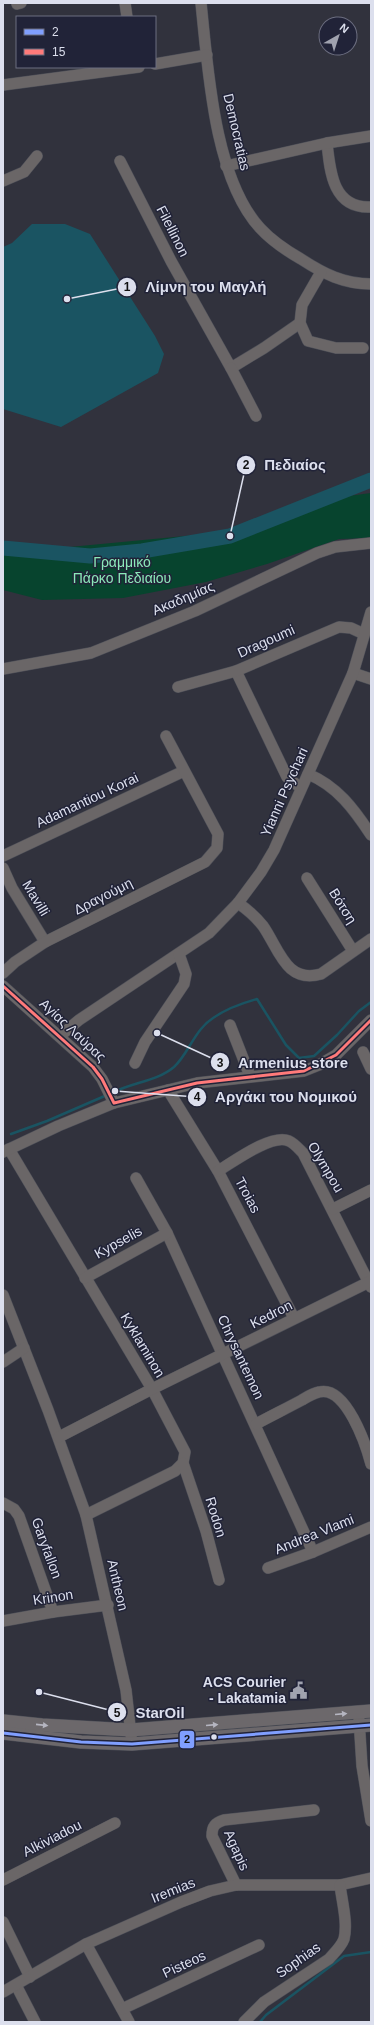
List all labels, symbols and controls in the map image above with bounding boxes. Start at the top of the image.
legend [16,16,156,68]
north arrow [318,16,358,56]
text: N [337,21,351,35]
text: 2 [52,25,59,39]
text: 15 [52,45,66,59]
street label: Democratias [220,92,254,172]
street label: Filellinon [153,203,193,259]
callout: Λίμνη του Μαγλή [117,273,274,300]
text: Λίμνη του Μαγλή [146,278,266,295]
text: 1 [124,280,131,294]
callout: Πεδιαίος [236,452,334,479]
text: Πεδιαίος [264,456,326,473]
text: 2 [243,458,250,472]
park label: Γραμμικό Πάρκο Πεδιαίου [73,554,171,586]
street label: Ακαδημίας [150,578,217,618]
street label: Dragoumi [235,621,297,661]
street label: Yianni Psychari [257,745,311,839]
street label: Adamantiou Korai [33,769,141,831]
street label: Δραγούμη [71,874,135,918]
street label: Mavilli [19,877,53,919]
street label: Βότση [326,885,360,927]
street label: Αγίας Λαύρας [36,995,110,1065]
callout: Armenius store [210,1049,356,1076]
text: Armenius store [238,1054,348,1071]
text: 3 [217,1056,224,1070]
callout: Αργάκι του Νομικού [187,1084,365,1111]
text: Αργάκι του Νομικού [215,1088,357,1105]
text: 4 [194,1090,201,1104]
street label: Olympou [305,1139,347,1195]
street label: Troias [232,1174,264,1216]
street label: Kypselis [91,1222,145,1262]
street label: Kedron [247,1297,295,1331]
street label: Kyklaminon [118,1310,168,1380]
street label: Chrysantemon [215,1312,267,1402]
street label: Rodon [202,1495,230,1539]
street label: Andrea Vlami [272,1511,356,1557]
street label: Garyfallon [29,1515,65,1581]
street label: Antheon [104,1558,132,1612]
street label: Krinon [32,1586,74,1608]
place label: ACS Courier - Lakatamia [203,1674,287,1706]
public building icon: ACS Courier - Lakatamia [289,1680,309,1700]
callout: StarOil [107,1699,193,1726]
text: StarOil [135,1704,185,1721]
text: 5 [114,1706,121,1720]
one-way arrow [335,1710,347,1717]
one-way arrow [205,1721,218,1728]
one-way arrow [36,1722,48,1729]
line badge: 2 [179,1730,195,1749]
unlabelled marker [209,1732,219,1742]
text: 2 [184,1733,190,1745]
street label: Alkiviadou [20,1816,84,1860]
street label: Agapis [221,1827,253,1873]
street label: Iremias [149,1874,197,1906]
street label: Sophias [273,1939,323,1981]
street label: Pisteos [160,1947,208,1981]

